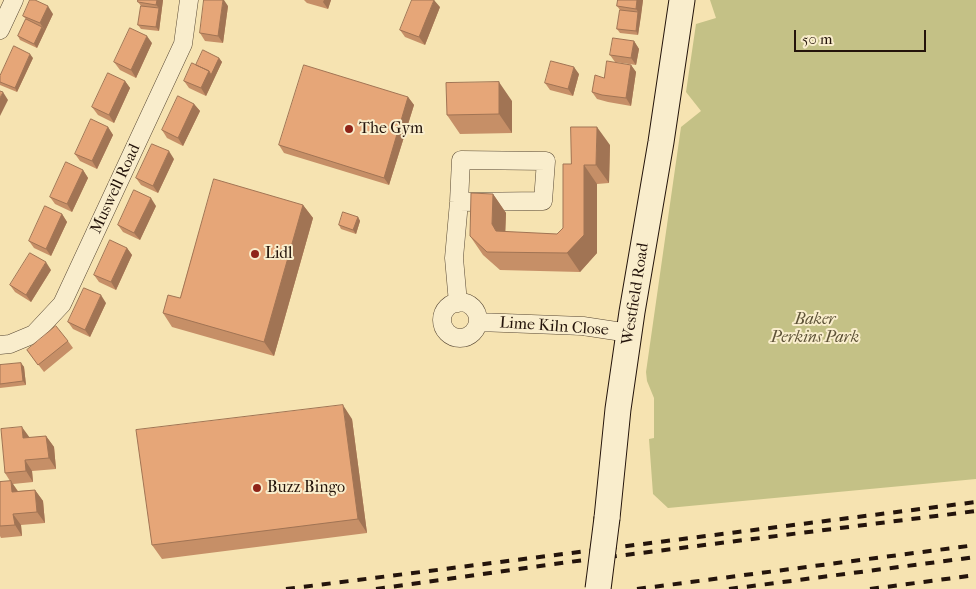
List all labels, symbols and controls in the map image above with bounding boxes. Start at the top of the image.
scale bar [796,20,928,52]
text: 50 m [802,30,832,48]
place label: The Gym [359,119,423,139]
marker: The Gym [343,123,355,135]
street label: Muswell Road [87,141,145,237]
street label: Westfield Road [618,242,654,346]
place label: Lidl [265,244,292,264]
marker: Lidl [249,248,261,260]
park label: Baker Perkins Park [771,310,859,348]
street label: Lime Kiln Close [499,314,609,340]
place label: Buzz Bingo [267,478,345,498]
marker: Buzz Bingo [251,482,263,494]

